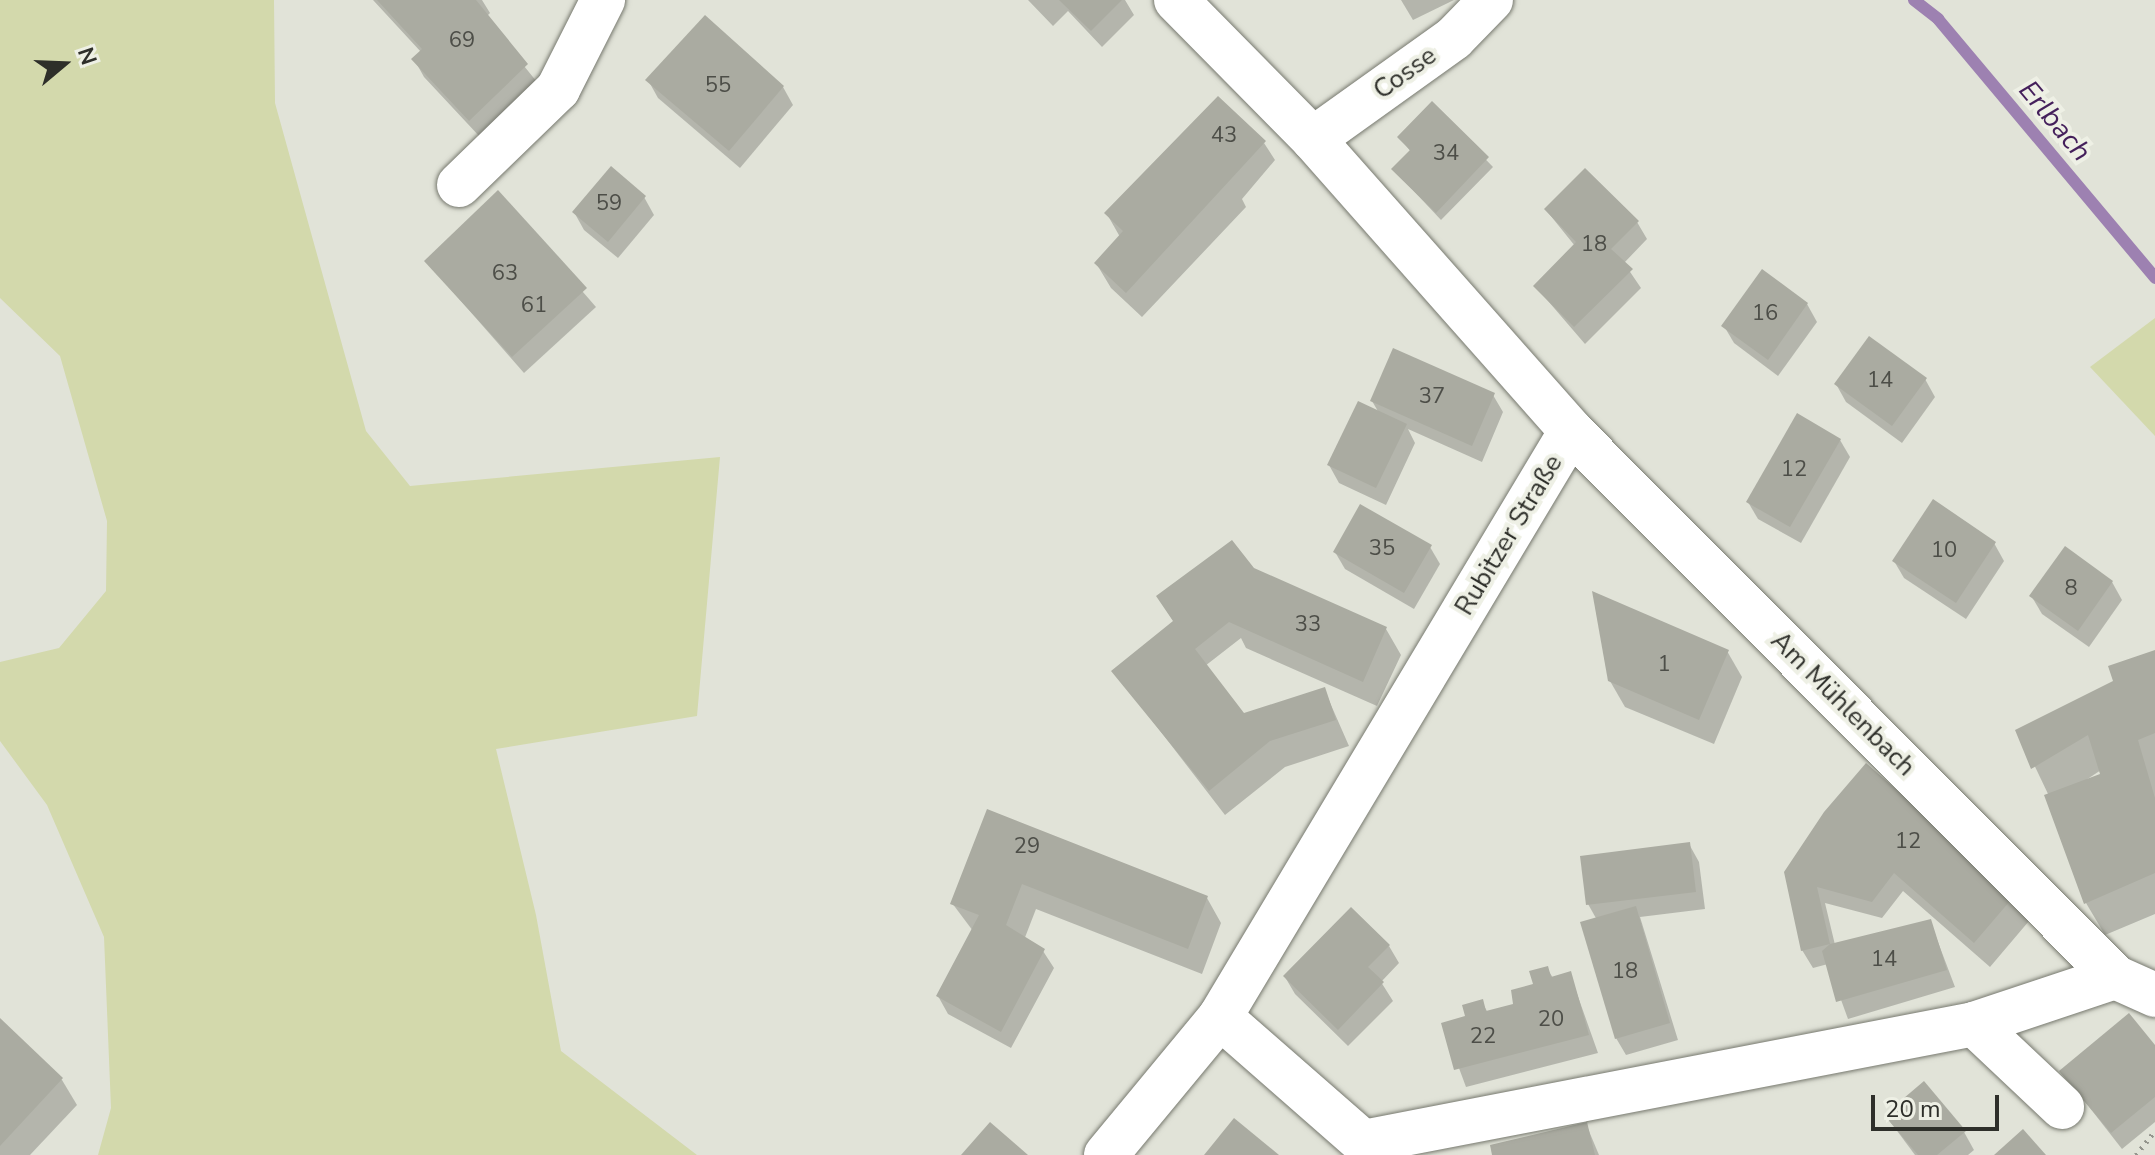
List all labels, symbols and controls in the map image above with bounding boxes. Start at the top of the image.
north arrow [24,24,104,104]
house number: 69 [449,28,475,54]
street label: Cosse [1368,40,1442,106]
text: N [70,44,104,69]
house number: 55 [705,73,731,99]
water label: Erlbach [2012,74,2098,168]
house number: 43 [1211,123,1237,149]
house number: 34 [1433,141,1459,167]
house number: 59 [596,191,622,217]
house number: 18 [1581,232,1607,258]
house number: 63 [492,261,518,287]
house number: 61 [521,293,547,319]
house number: 16 [1752,301,1778,327]
house number: 14 [1867,368,1893,394]
house number: 37 [1419,384,1445,410]
street label: Rubitzer Straße [1449,449,1569,621]
house number: 12 [1781,457,1807,483]
house number: 35 [1369,536,1395,562]
house number: 10 [1931,538,1957,564]
house number: 8 [2064,576,2078,602]
house number: 33 [1295,612,1321,638]
street label: Am Mühlenbach [1764,625,1922,783]
house number: 1 [1657,652,1671,678]
house number: 12 [1895,829,1921,855]
house number: 29 [1014,834,1040,860]
house number: 14 [1871,947,1897,973]
house number: 18 [1612,959,1638,985]
house number: 20 [1538,1007,1564,1033]
house number: 22 [1470,1024,1496,1050]
scale bar [1875,1079,2003,1129]
text: 20 m [1885,1093,1941,1125]

